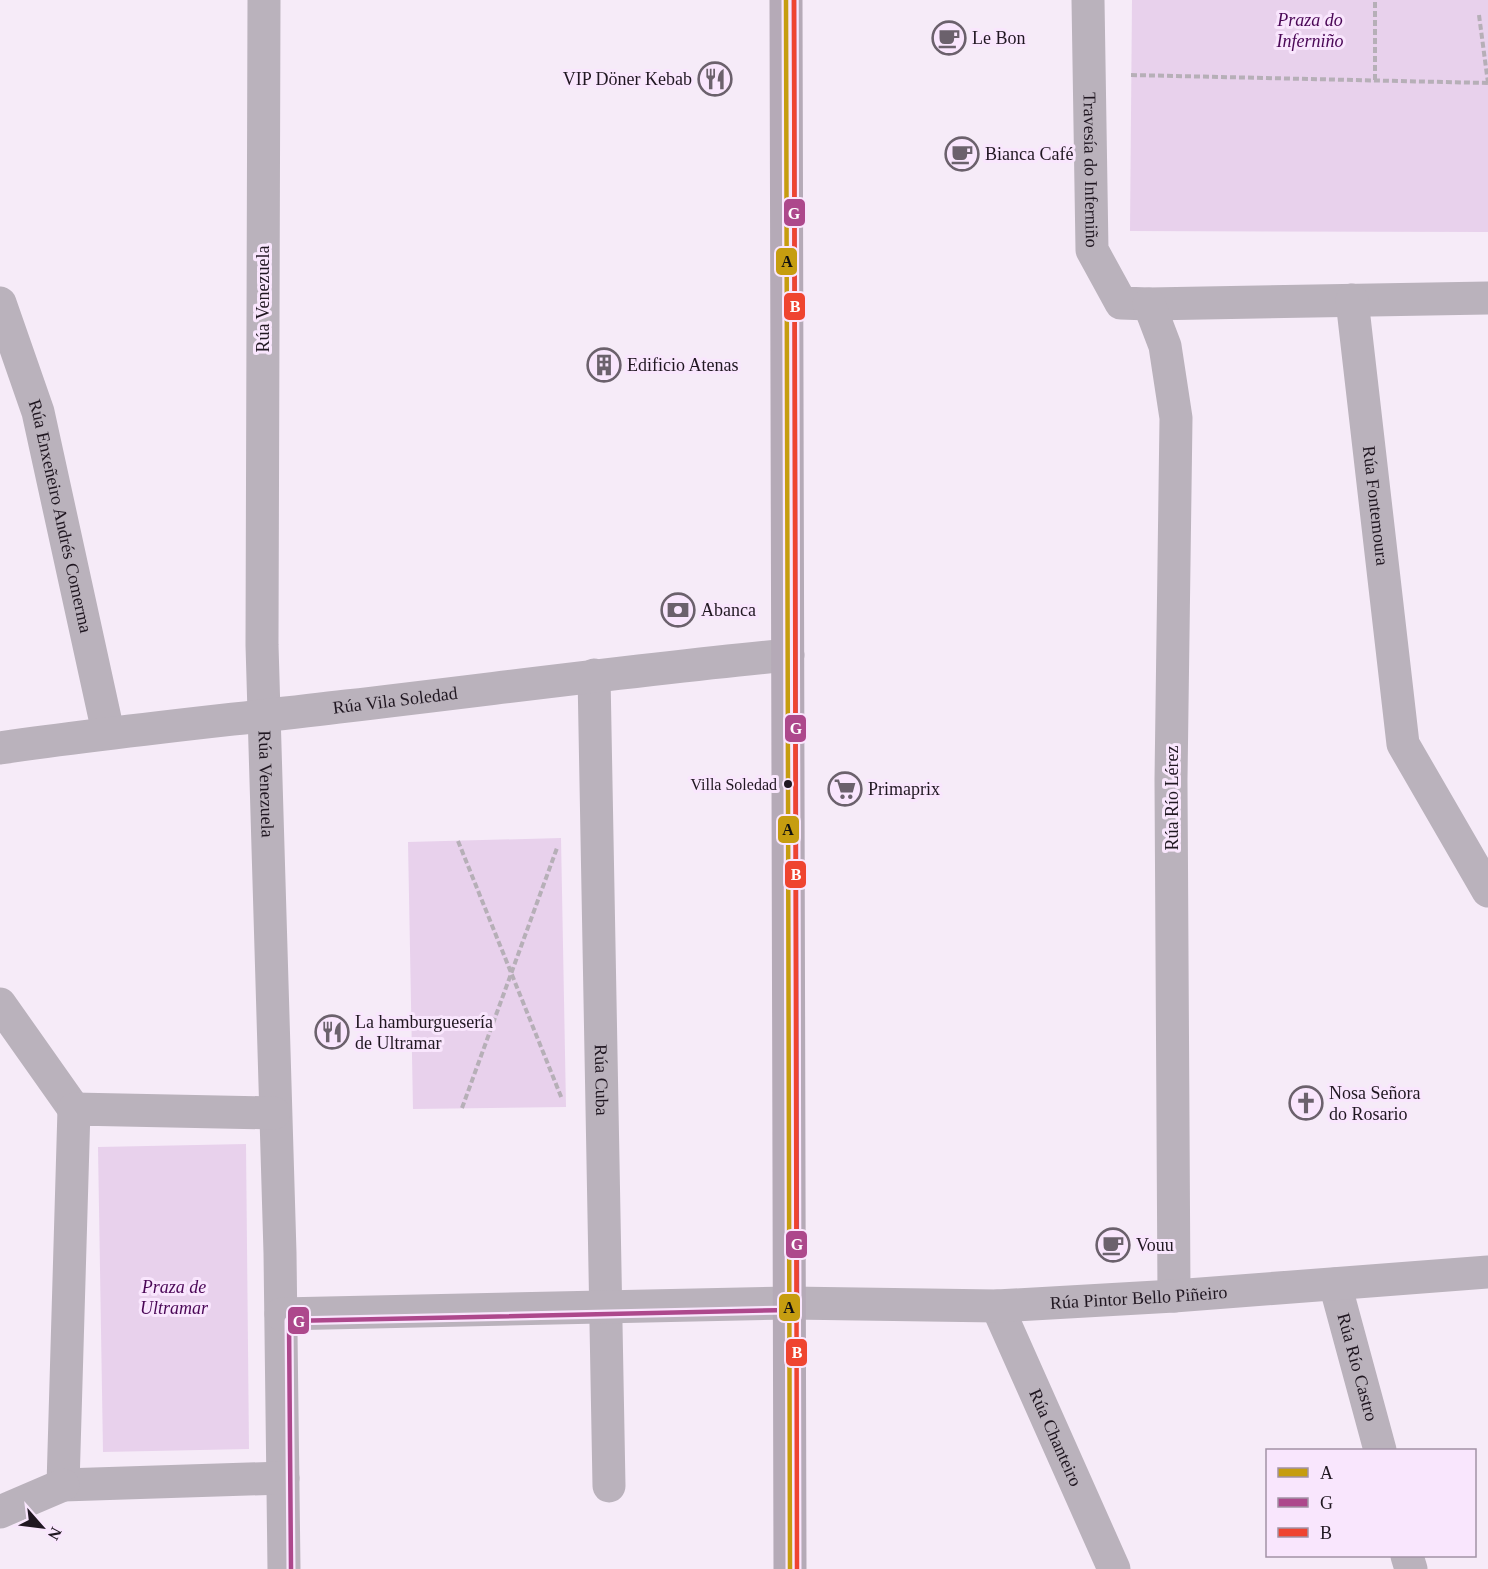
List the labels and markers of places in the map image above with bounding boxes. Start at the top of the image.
cafe icon: Le Bon [931,20,967,56]
place label: Le Bon [972,28,1026,48]
restaurant icon: VIP Döner Kebab [697,61,733,97]
place label: VIP Döner Kebab [563,69,692,89]
cafe icon: Bianca Café [944,136,980,172]
place label: Bianca Café [985,144,1073,164]
building icon: Edificio Atenas [586,347,622,383]
place label: Edificio Atenas [627,355,738,375]
bank icon: Abanca [660,592,696,628]
place label: Abanca [701,600,756,620]
supermarket icon: Primaprix [827,771,863,807]
place label: Villa Soledad [690,776,777,793]
marker: Villa Soledad [782,778,794,790]
place label: Primaprix [868,779,940,799]
place label: La hamburguesería de Ultramar [355,1012,493,1053]
restaurant icon: La hamburguesería de Ultramar [314,1014,350,1050]
place label: Nosa Señora do Rosario [1329,1083,1420,1124]
church icon: Nosa Señora do Rosario [1288,1085,1324,1121]
cafe icon: Vouu [1095,1227,1131,1263]
place label: Vouu [1136,1235,1174,1255]

